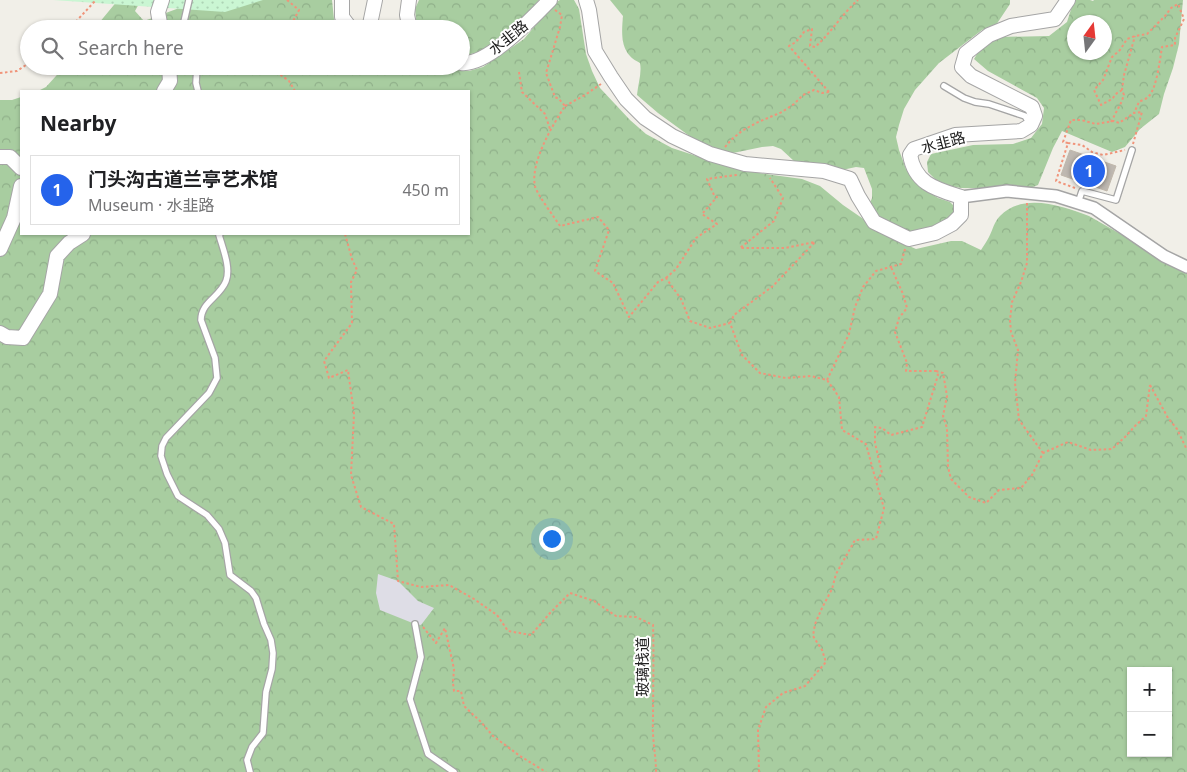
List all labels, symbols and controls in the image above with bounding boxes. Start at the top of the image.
street label: 水韭路 [484,15,532,59]
north arrow [1067,15,1112,60]
search box [20,20,470,75]
icon: search [38,34,66,62]
text: Search here [78,35,184,61]
text: Nearby [40,109,116,137]
street label: 水韭路 [919,127,967,157]
pin: 1 [1073,152,1105,190]
text: 门头沟古道兰亭艺术馆 [88,166,278,192]
text: 1 [52,179,62,201]
text: 450 m [402,179,449,201]
text: Museum · 水韭路 [88,194,215,216]
your location [539,526,565,552]
street label: 玻璃栈道 [632,637,652,697]
map controls [1127,667,1172,757]
button: + [1127,667,1172,712]
button: − [1127,712,1172,757]

